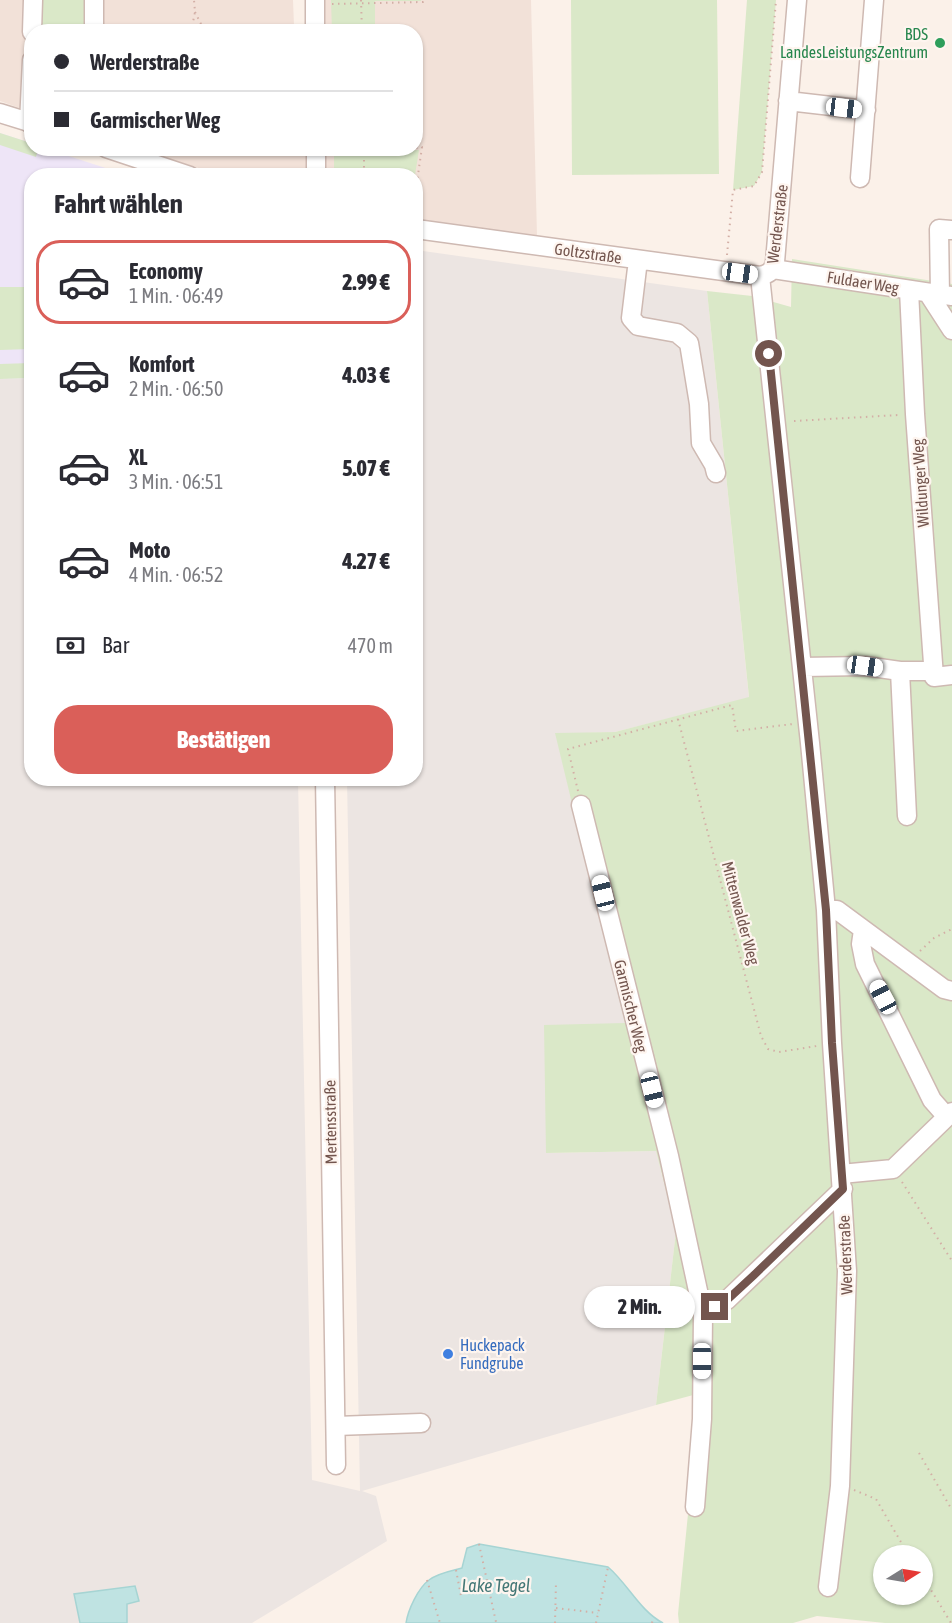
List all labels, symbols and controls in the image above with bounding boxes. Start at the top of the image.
place label: BDS LandesLeistungsZentrum [780,25,928,62]
marker: BDS LandesLeistungsZentrum [933,36,947,50]
text: Werderstraße [90,49,199,75]
car [825,97,863,119]
text: Garmischer Weg [90,107,220,133]
street label: Werderstraße [763,183,791,265]
text: Fahrt wählen [54,188,183,219]
street label: Goltzstraße [553,239,623,267]
icon: car [57,255,111,309]
text: Economy [129,258,203,284]
car [721,262,759,284]
street label: Fuldaer Weg [826,267,900,298]
text: 2.99 € [342,269,390,295]
text: 1 Min. · 06:49 [129,284,223,307]
route start [755,340,782,367]
icon: car [57,348,111,402]
text: Komfort [129,351,195,377]
text: 4.03 € [342,362,390,388]
text: 2 Min. · 06:50 [129,377,223,400]
street label: Wildunger Weg [908,438,933,528]
icon: car [57,441,111,495]
text: XL [129,444,147,470]
text: 5.07 € [342,455,390,481]
text: 3 Min. · 06:51 [129,470,223,493]
icon: car [57,534,111,588]
text: Moto [129,537,171,563]
text: 4.27 € [342,548,390,574]
text: 4 Min. · 06:52 [129,563,223,586]
icon: cash [54,629,87,662]
text: Bar [102,632,129,658]
text: 470 m [348,634,393,657]
car [846,655,884,677]
button: Bestätigen [54,705,393,774]
street label: Mittenwalder Weg [718,859,763,967]
car [590,873,616,913]
street label: Garmischer Weg [610,958,651,1054]
car [867,977,899,1017]
car [639,1070,665,1110]
street label: Mertensstraße [320,1080,340,1164]
street label: Werderstraße [835,1215,855,1295]
callout: 2 Min. [583,1286,694,1328]
route end [701,1293,728,1320]
text: 2 Min. [618,1295,661,1318]
place label: Huckepack Fundgrube [460,1336,525,1373]
car [693,1343,711,1379]
marker: Huckepack Fundgrube [441,1347,455,1361]
north arrow [873,1545,933,1605]
map controls [873,1545,933,1605]
water label: Lake Tegel [461,1575,531,1596]

